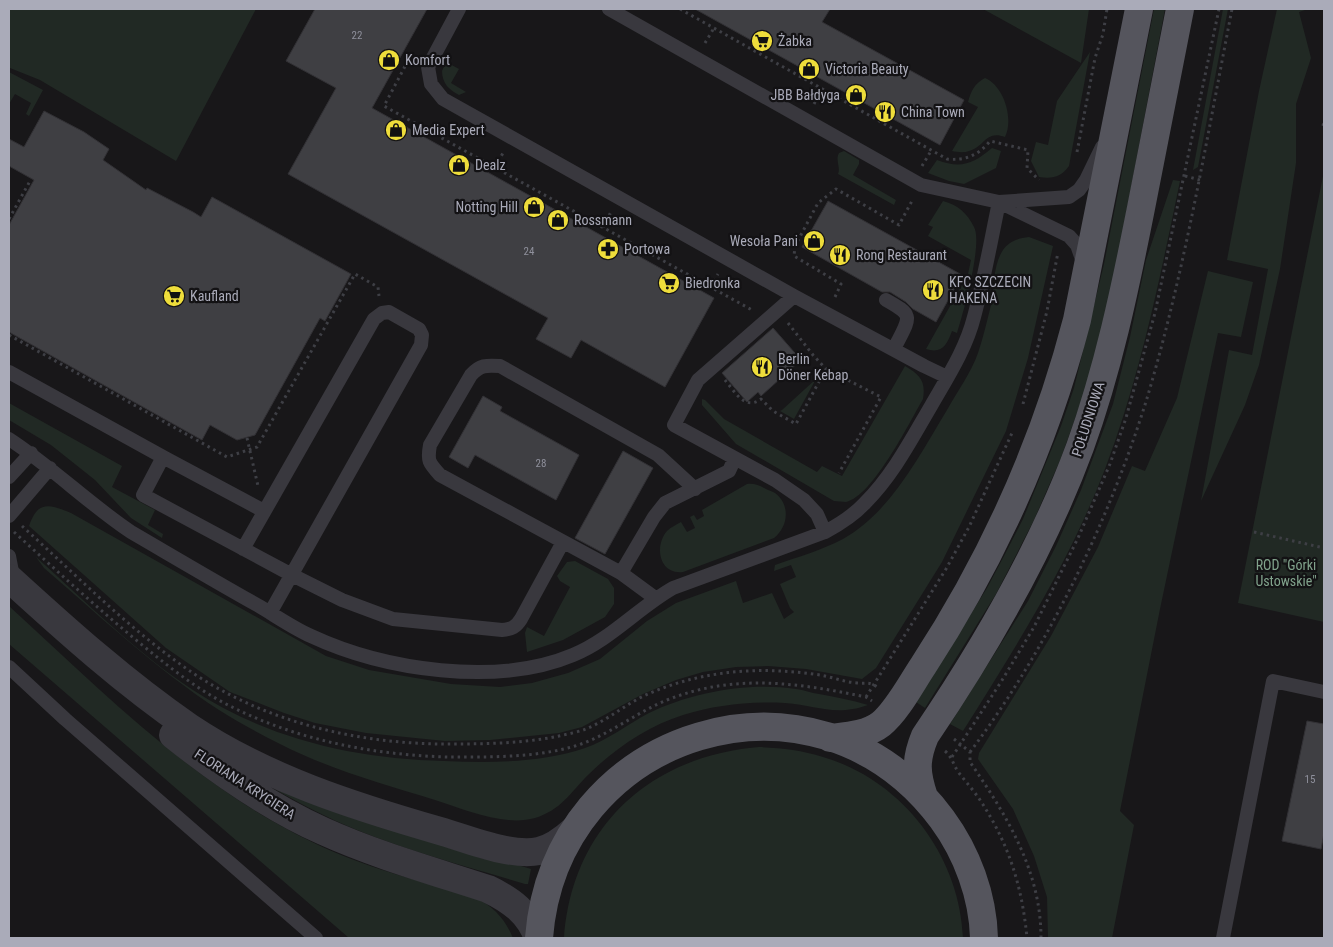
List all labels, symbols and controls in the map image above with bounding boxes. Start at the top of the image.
house number: 22 [352,29,362,42]
supermarket icon: Żabka [750,29,774,53]
place label: Żabka [778,33,812,49]
shop icon: Komfort [377,48,401,72]
place label: Komfort [405,52,450,68]
shop icon: Victoria Beauty [797,57,821,81]
place label: Victoria Beauty [825,61,909,77]
shop icon: JBB Bałdyga [844,83,868,107]
place label: JBB Bałdyga [771,87,840,103]
restaurant icon: China Town [873,100,897,124]
place label: China Town [901,104,965,120]
shop icon: Media Expert [384,118,408,142]
place label: Media Expert [412,122,485,138]
shop icon: Dealz [447,153,471,177]
place label: Dealz [475,157,506,173]
shop icon: Notting Hill [522,195,546,219]
place label: Notting Hill [456,199,518,215]
shop icon: Rossmann [546,208,570,232]
place label: Rossmann [574,212,632,228]
shop icon: Wesoła Pani [802,229,826,253]
place label: Wesoła Pani [730,233,798,249]
pharmacy icon: Portowa [596,237,620,261]
place label: Portowa [624,241,670,257]
restaurant icon: Rong Restaurant [828,243,852,267]
house number: 24 [524,245,535,258]
place label: Rong Restaurant [856,247,947,263]
supermarket icon: Biedronka [657,271,681,295]
place label: KFC SZCZECIN HAKENA [949,274,1031,306]
place label: Biedronka [685,275,740,291]
restaurant icon: KFC SZCZECIN HAKENA [921,278,945,302]
supermarket icon: Kaufland [162,284,186,308]
place label: Kaufland [190,288,239,304]
place label: Berlin Döner Kebap [778,351,848,383]
restaurant icon: Berlin Döner Kebap [750,355,774,379]
street label: POŁUDNIOWA [1068,380,1108,458]
house number: 28 [536,457,546,470]
park label: ROD "Górki Ustowskie" [1255,557,1317,589]
street label: FLORIANA KRYGIERA [192,746,298,822]
house number: 15 [1305,773,1315,786]

